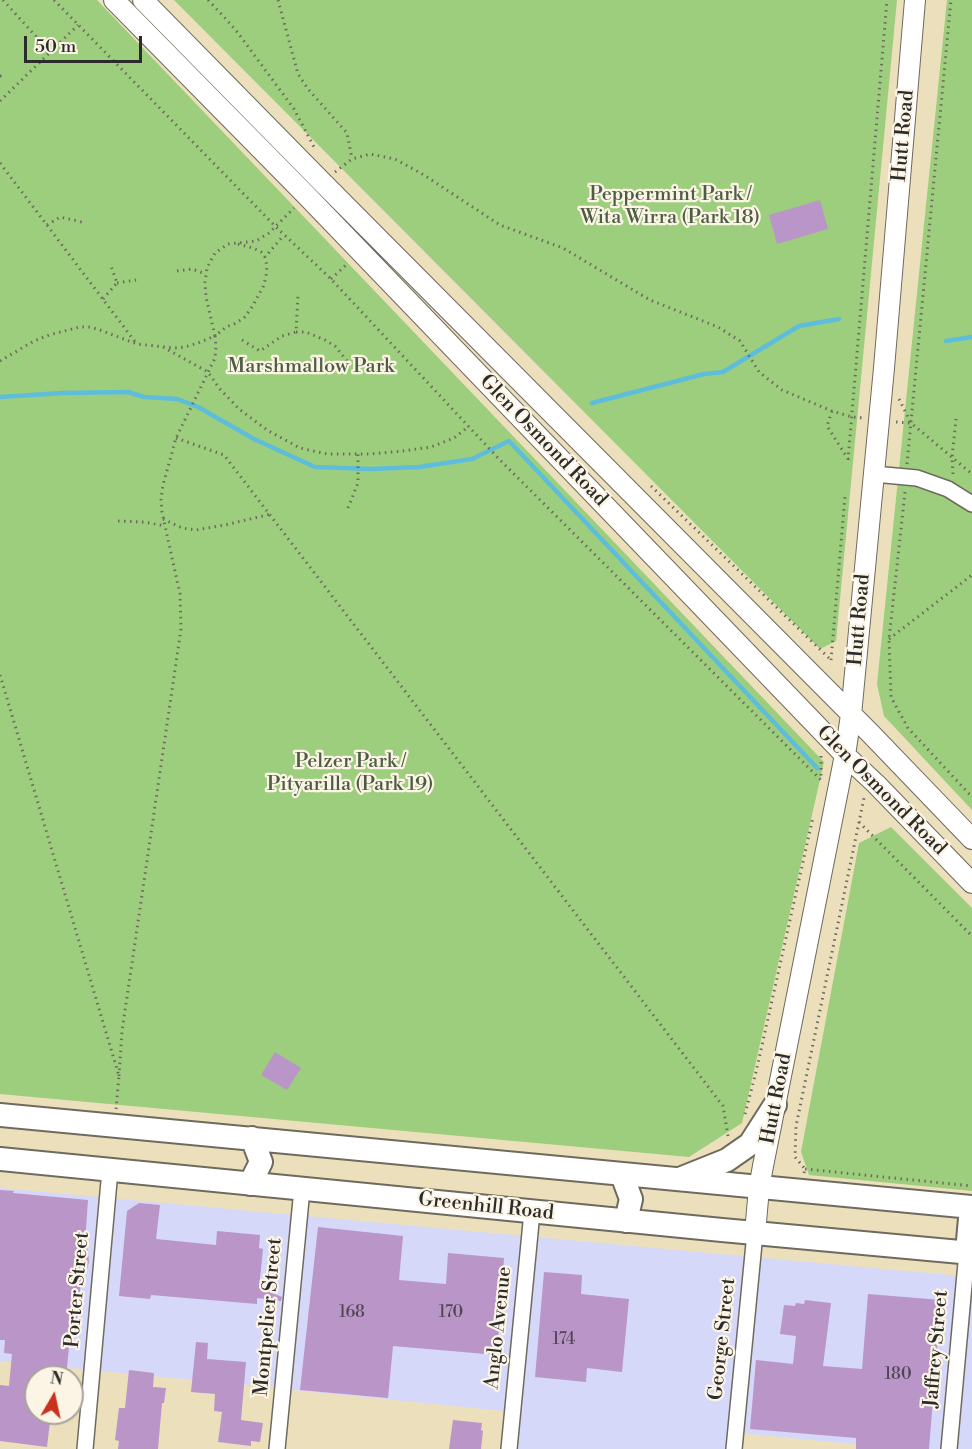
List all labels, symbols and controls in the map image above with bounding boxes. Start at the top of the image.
scale bar [27,24,146,62]
text: 50 m [35,35,76,58]
street label: Hutt Road [888,89,920,183]
park label: Peppermint Park / Wita Wirra (Park 18) [580,183,760,230]
park label: Marshmallow Park [228,355,394,379]
street label: Glen Osmond Road [474,370,612,512]
street label: Hutt Road [844,573,876,667]
street label: Glen Osmond Road [811,721,951,861]
park label: Pelzer Park / Pityarilla (Park 19) [267,750,433,797]
street label: Hutt Road [756,1052,798,1146]
street label: Greenhill Road [417,1188,555,1226]
street label: Porter Street [61,1231,95,1349]
street label: Montpelier Street [250,1237,288,1397]
street label: Anglo Avenue [481,1265,517,1391]
street label: George Street [705,1276,741,1402]
street label: Jaffrey Street [920,1289,954,1409]
house number: 168 [339,1303,365,1323]
house number: 170 [439,1303,463,1323]
house number: 174 [553,1330,575,1350]
north arrow [24,1365,84,1425]
house number: 180 [885,1365,911,1385]
text: N [49,1368,64,1390]

